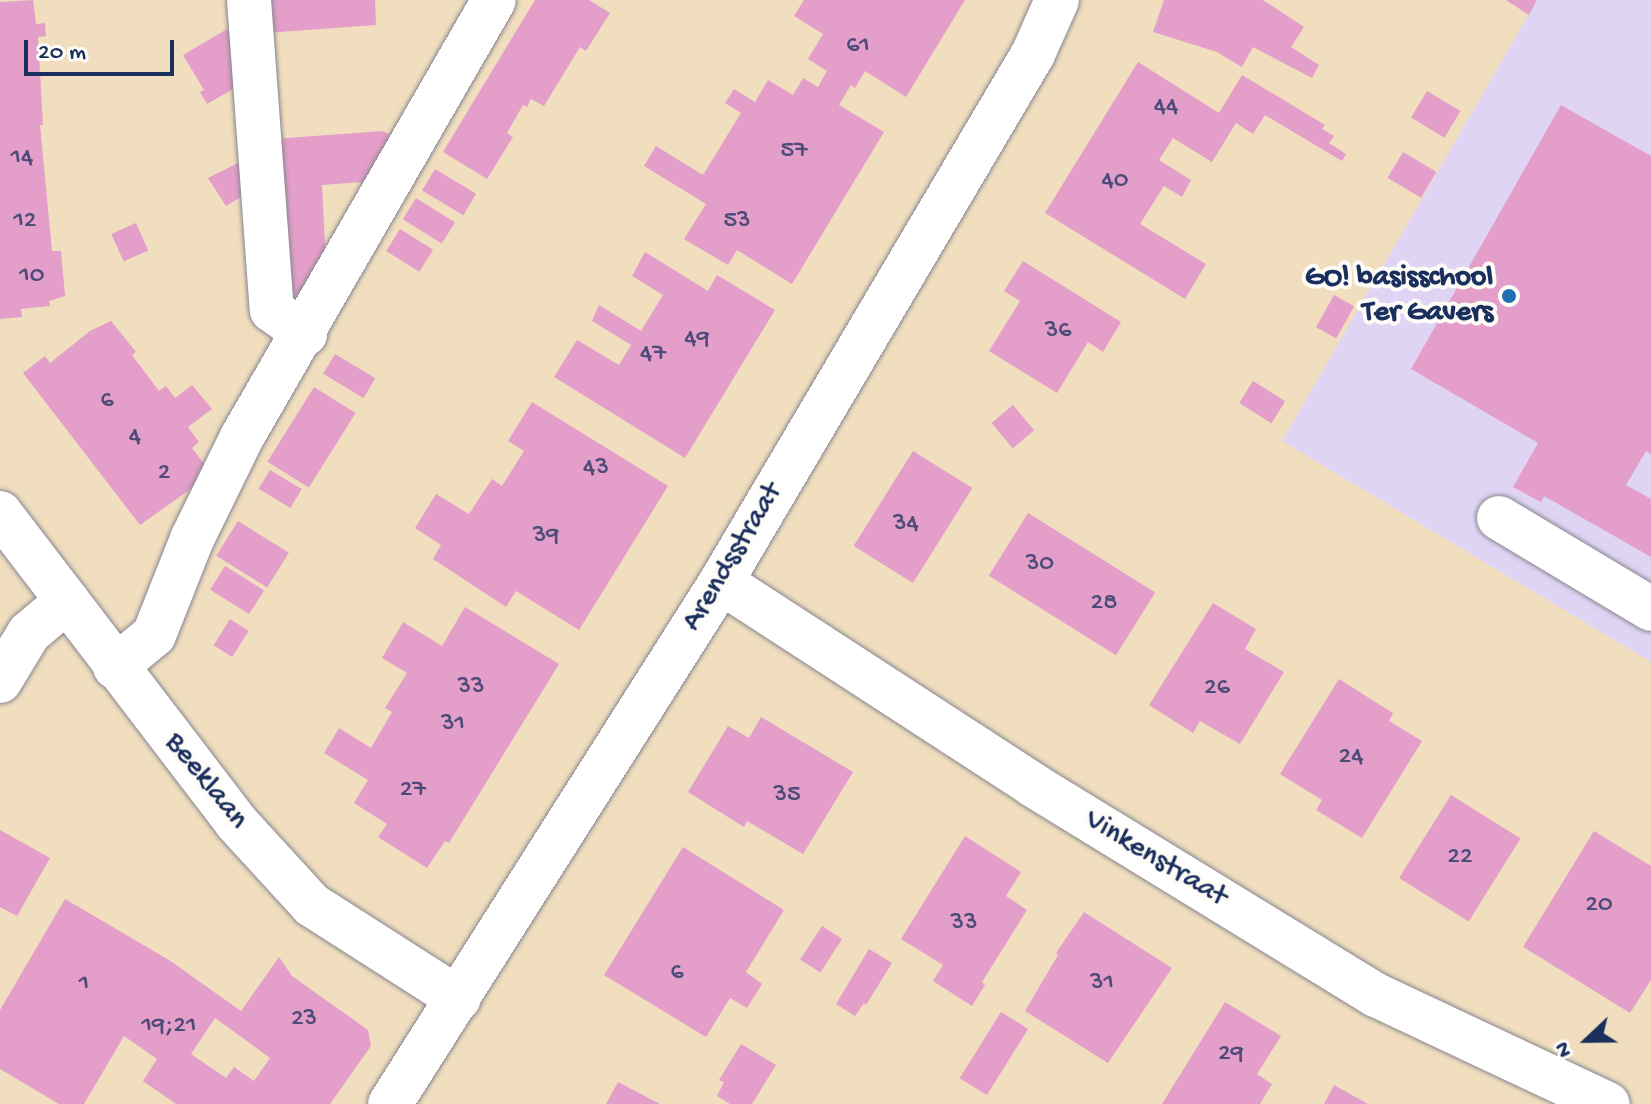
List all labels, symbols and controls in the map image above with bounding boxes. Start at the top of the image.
scale bar [28,24,178,74]
house number: 61 [846,31,870,63]
text: 20 m [38,39,86,68]
house number: 44 [1154,92,1178,124]
house number: 57 [780,136,808,168]
house number: 14 [11,143,33,175]
house number: 40 [1101,166,1129,198]
house number: 12 [13,206,37,238]
house number: 53 [723,206,751,238]
house number: 10 [19,261,45,293]
place label: GO! basisschool Ter Gavers [1305,261,1493,332]
marker: GO! basisschool Ter Gavers [1500,287,1518,305]
house number: 36 [1045,316,1071,348]
house number: 49 [684,324,710,356]
house number: 47 [640,339,666,371]
house number: 6 [100,386,114,418]
house number: 4 [129,422,141,454]
house number: 43 [583,453,609,485]
house number: 2 [158,458,170,490]
street label: Arendsstraat [676,478,792,638]
house number: 34 [893,509,919,541]
house number: 39 [533,521,559,553]
house number: 30 [1026,549,1054,581]
house number: 28 [1091,588,1117,620]
house number: 33 [458,672,484,704]
house number: 26 [1204,673,1230,705]
house number: 31 [441,709,465,741]
street label: Beeklaan [155,726,255,838]
house number: 24 [1338,742,1364,774]
house number: 27 [400,775,426,807]
house number: 35 [773,780,801,812]
street label: Vinkenstraat [1077,803,1233,917]
house number: 22 [1447,842,1473,874]
house number: 20 [1585,890,1613,922]
house number: 33 [951,908,977,940]
house number: 6 [670,958,684,990]
house number: 31 [1090,968,1114,1000]
house number: 1 [79,969,89,1001]
north arrow [1547,1000,1627,1080]
house number: 23 [291,1004,317,1036]
house number: 19;21 [142,1011,196,1043]
text: N [1550,1037,1579,1061]
house number: 29 [1218,1039,1244,1071]

